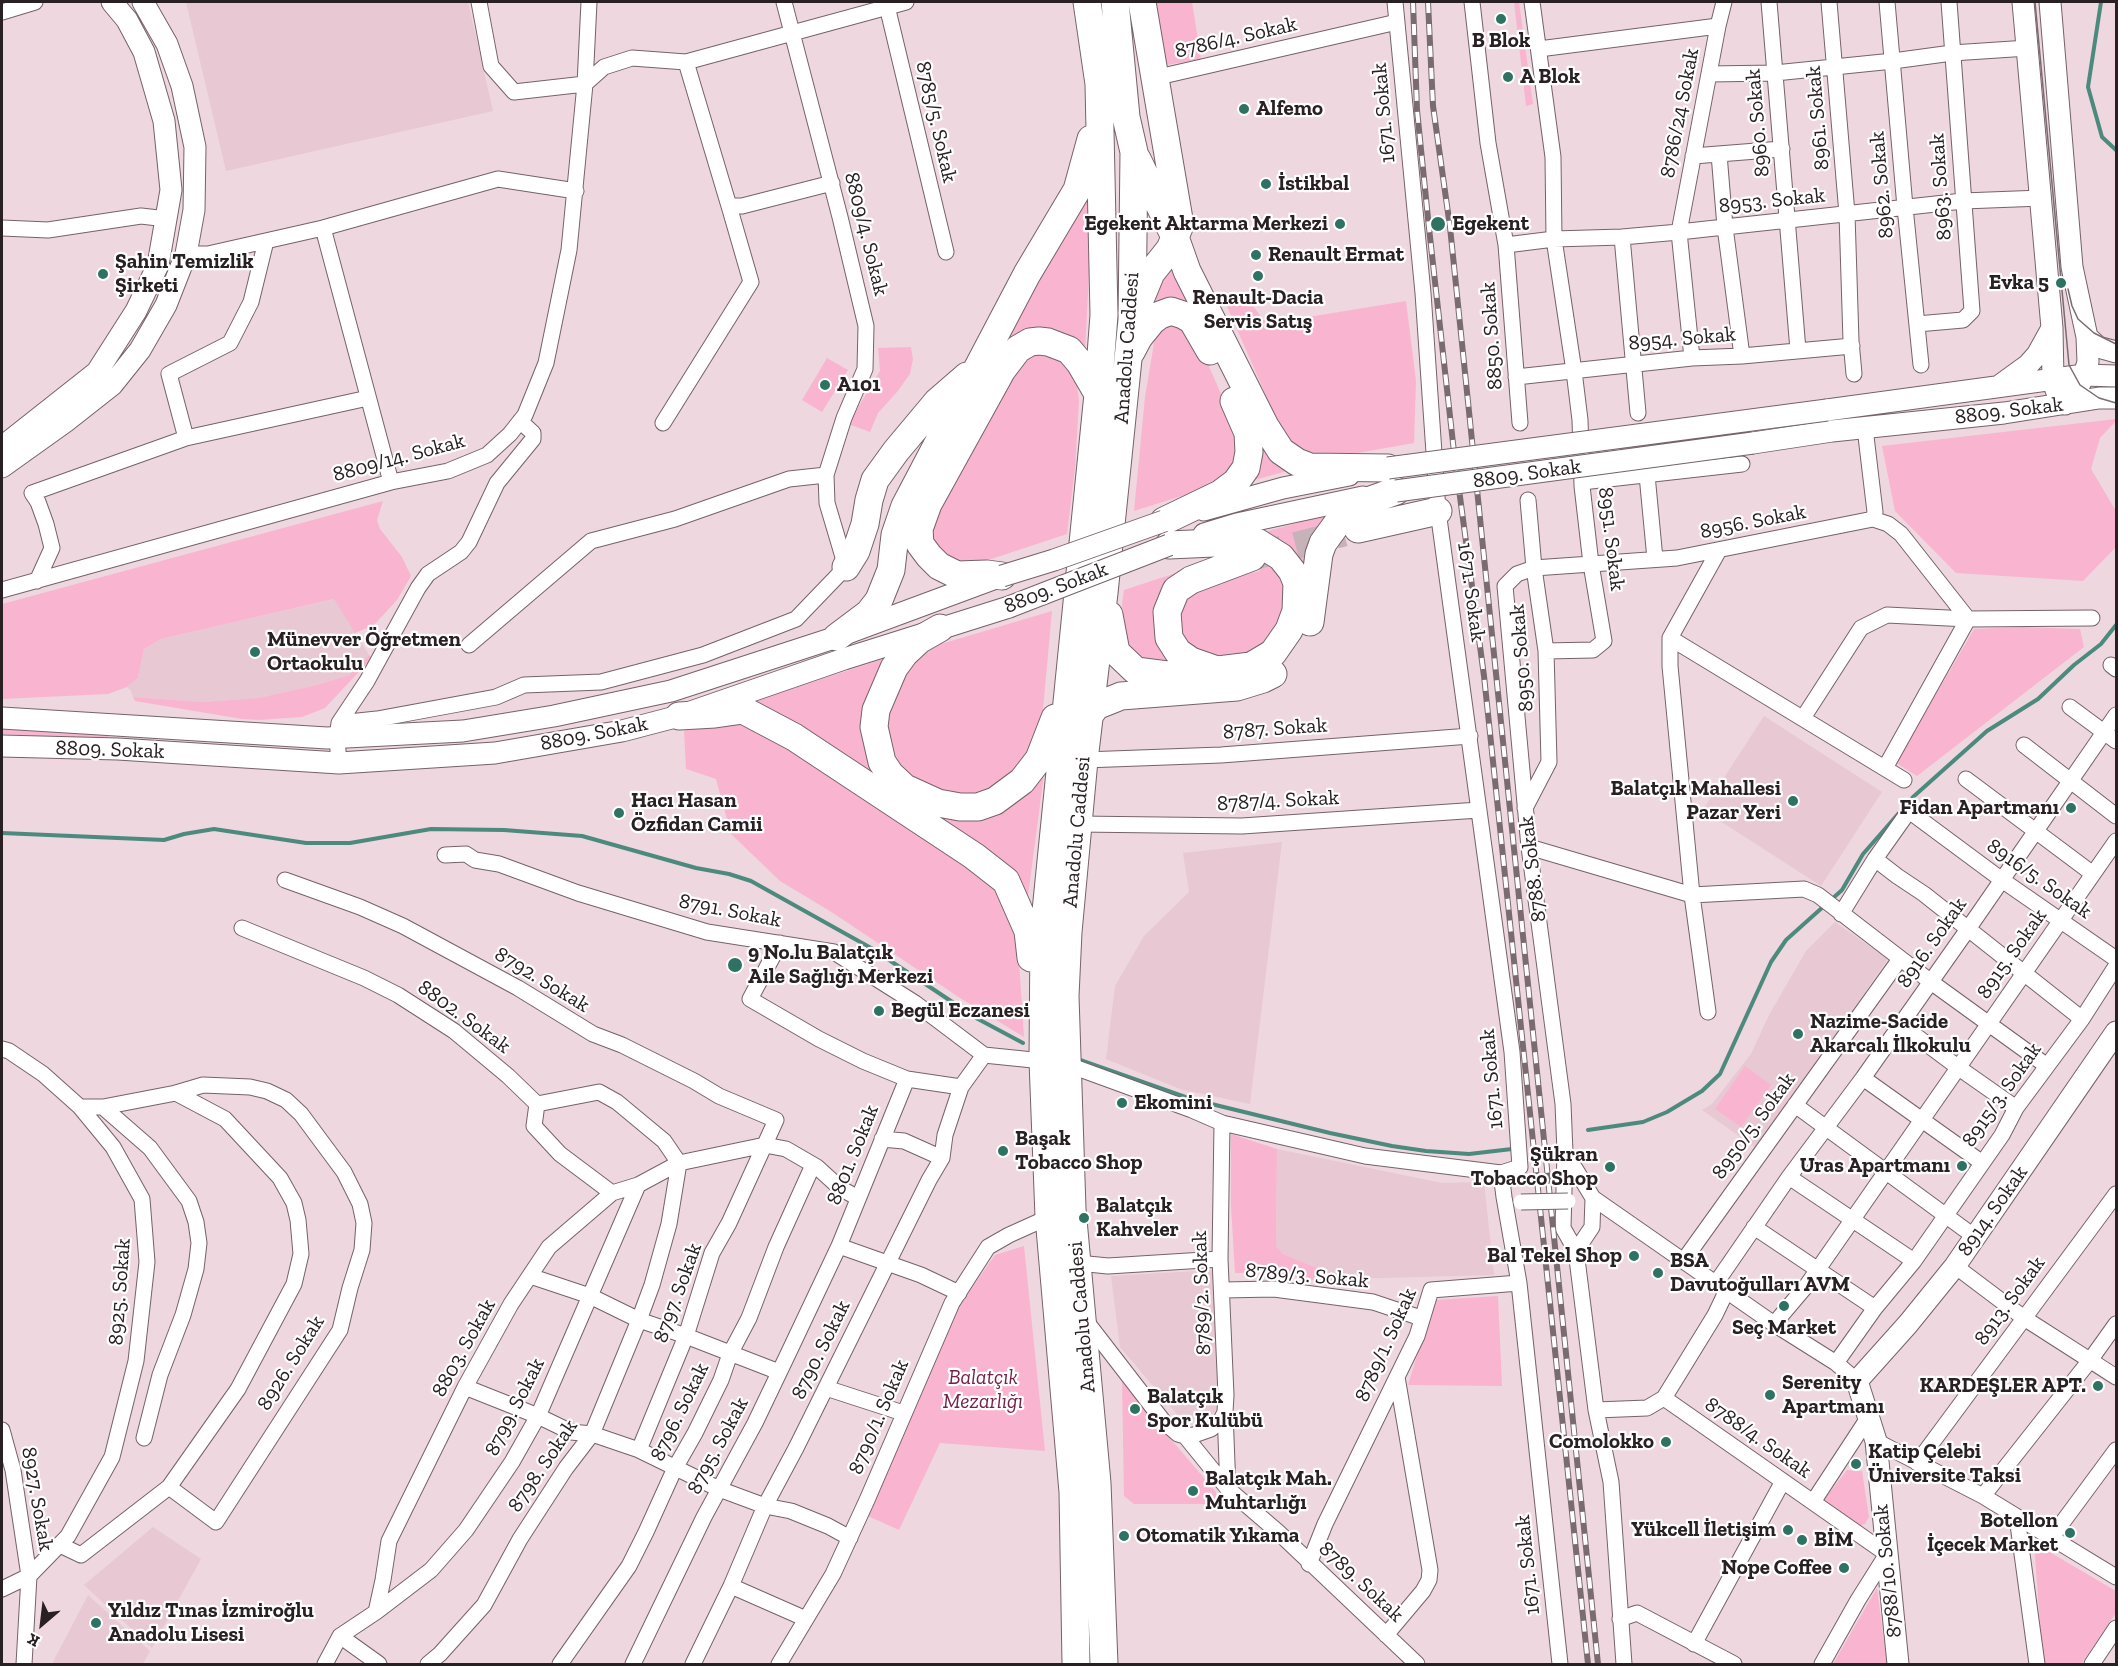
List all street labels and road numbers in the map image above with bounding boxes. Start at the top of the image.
street label: 8786/4. Sokak [1173,12,1299,64]
street label: 8786/24 Sokak [1655,46,1705,180]
street label: 8785/5. Sokak [910,59,962,185]
street label: 1671. Sokak [1367,62,1401,164]
street label: 8961. Sokak [1801,65,1835,171]
street label: 8960. Sokak [1741,68,1775,178]
street label: 8962. Sokak [1865,130,1899,240]
street label: 8963. Sokak [1925,133,1957,241]
street label: 8809/4. Sokak [838,170,894,298]
street label: 8953. Sokak [1718,183,1826,219]
street label: Anadolu Caddesi [1109,271,1145,425]
street label: 8850. Sokak [1476,281,1508,391]
street label: 8954. Sokak [1627,322,1737,356]
street label: 8809. Sokak [1953,392,2065,430]
street label: 8809/14. Sokak [330,428,468,488]
street label: 8809. Sokak [1471,454,1583,494]
street label: 8951. Sokak [1592,486,1630,592]
street label: 8956. Sokak [1698,499,1808,545]
street label: 1671. Sokak [1452,541,1490,643]
street label: 8809. Sokak [1001,557,1111,619]
street label: 8950. Sokak [1505,603,1539,713]
street label: 8809. Sokak [538,711,650,757]
street label: 8787. Sokak [1222,713,1328,745]
street label: 8809. Sokak [55,736,165,764]
street label: Anadolu Caddesi [1058,755,1096,909]
street label: 8787/4. Sokak [1216,785,1340,817]
street label: 8788. Sokak [1514,815,1552,923]
street label: 8916/5. Sokak [1982,834,2096,924]
street label: 8791. Sokak [677,889,783,933]
street label: 8916. Sokak [1892,893,1972,993]
street label: 8915. Sokak [1972,904,2052,1004]
street label: 8792. Sokak [490,942,594,1018]
street label: 8802. Sokak [413,975,515,1059]
street label: 1671. Sokak [1475,1028,1509,1130]
street label: 8915/3. Sokak [1957,1038,2047,1152]
street label: 8950/5. Sokak [1707,1068,1801,1184]
street label: 8801. Sokak [821,1101,885,1209]
street label: 8914. Sokak [1953,1161,2033,1261]
street label: 8789/2. Sokak [1187,1230,1217,1356]
street label: 8925. Sokak [104,1238,136,1346]
street label: 8797. Sokak [648,1240,708,1346]
street label: Anadolu Caddesi [1063,1240,1101,1394]
street label: 8913. Sokak [1969,1252,2051,1350]
street label: 8789/3. Sokak [1244,1258,1370,1294]
street label: 8789/1. Sokak [1350,1284,1422,1406]
street label: 8803. Sokak [427,1295,501,1401]
street label: 8790. Sokak [786,1296,856,1404]
street label: 8926. Sokak [252,1311,330,1415]
street label: 8799. Sokak [480,1354,550,1460]
street label: 8790/1. Sokak [843,1356,915,1478]
street label: 8796. Sokak [645,1359,715,1465]
street label: 8788/4. Sokak [1700,1392,1816,1484]
street label: 8795. Sokak [682,1393,754,1499]
street label: 8798. Sokak [503,1415,583,1517]
street label: 8927. Sokak [15,1445,59,1553]
street label: 8788/10. Sokak [1868,1503,1908,1639]
street label: 1671. Sokak [1510,1514,1546,1616]
street label: 8789. Sokak [1313,1536,1409,1628]

